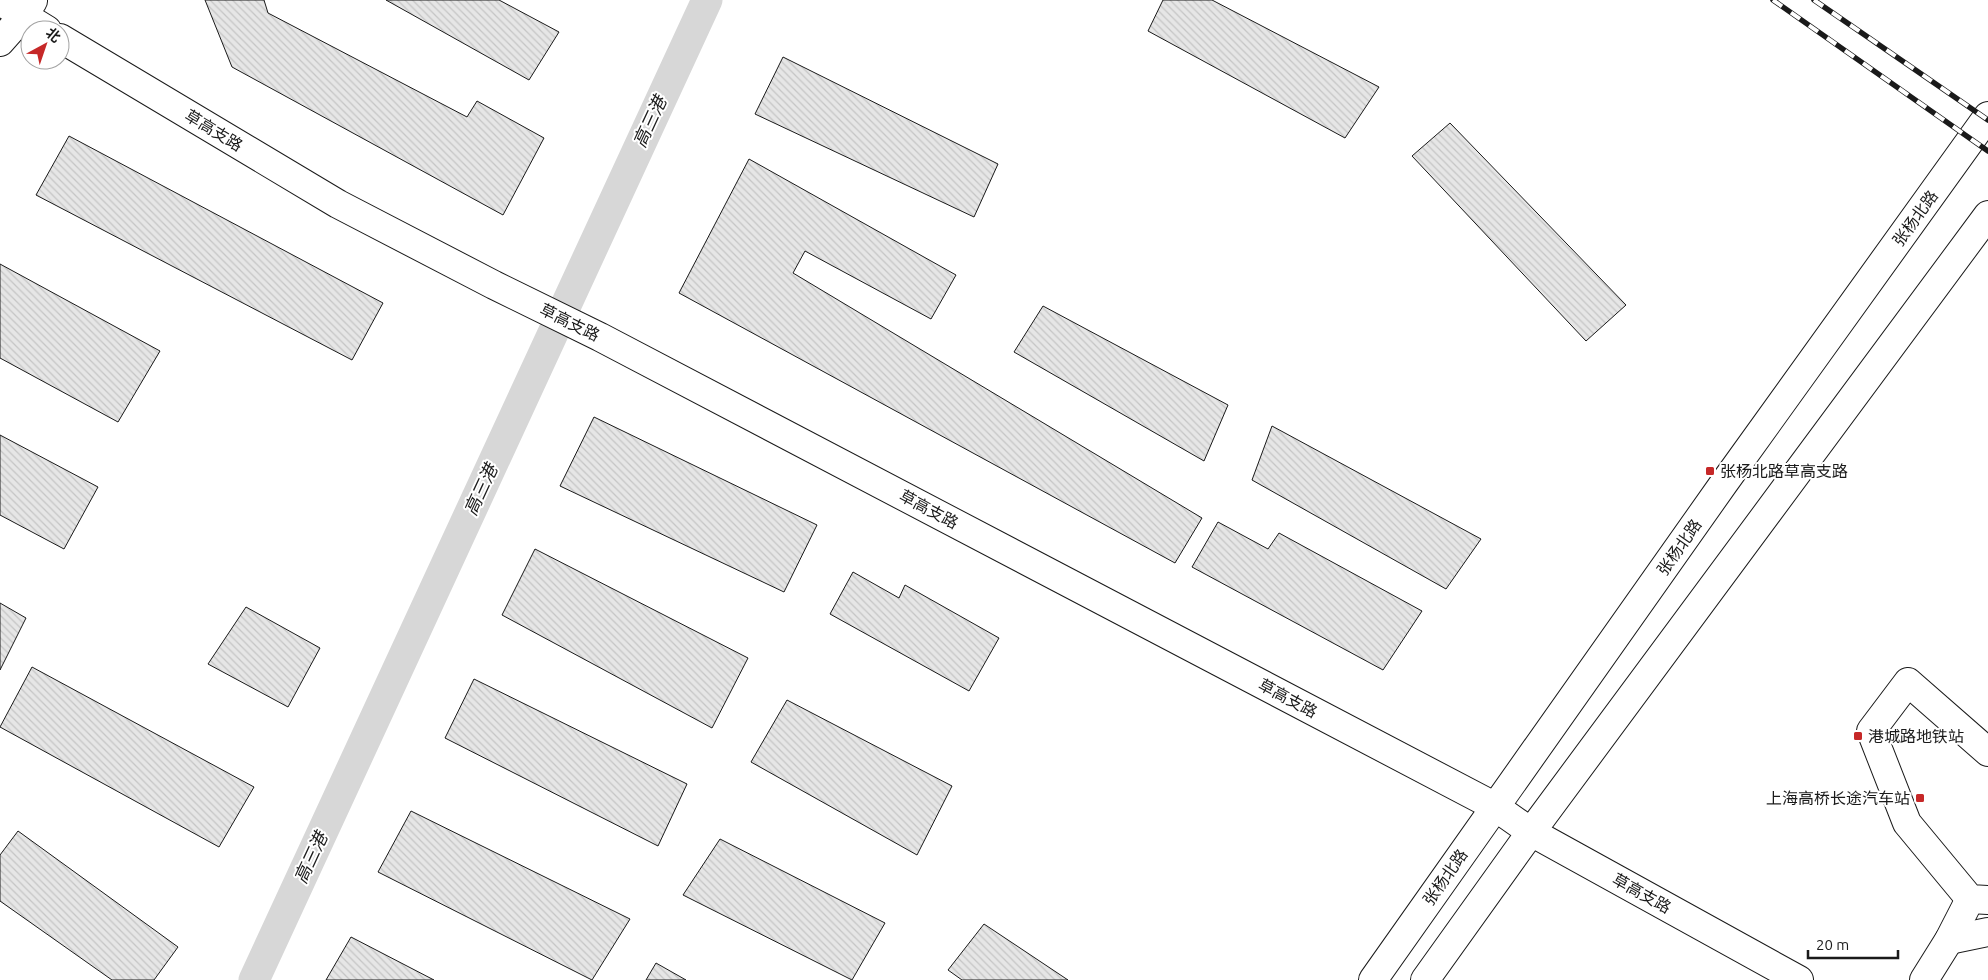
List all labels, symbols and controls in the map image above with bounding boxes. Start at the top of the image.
north arrow [20,20,70,70]
text: 北 [43,24,64,46]
water label: 高三港 [629,90,671,150]
street label: 草高支路 [182,106,246,154]
street label: 张杨北路 [1889,187,1941,249]
street label: 草高支路 [537,300,603,344]
water label: 高三港 [460,458,502,518]
place label: 张杨北路草高支路 [1720,462,1848,480]
marker: 张杨北路草高支路 [1704,465,1716,477]
street label: 草高支路 [897,486,961,532]
street label: 张杨北路 [1653,516,1705,578]
street label: 草高支路 [1256,675,1320,721]
place label: 港城路地铁站 [1868,727,1964,745]
marker: 港城路地铁站 [1852,730,1864,742]
place label: 上海高桥长途汽车站 [1766,789,1910,807]
marker: 上海高桥长途汽车站 [1914,792,1926,804]
water label: 高三港 [290,826,332,886]
street label: 张杨北路 [1419,846,1471,908]
street label: 草高支路 [1610,870,1674,916]
scale bar [1808,928,1898,960]
text: 20 m [1816,936,1849,953]

